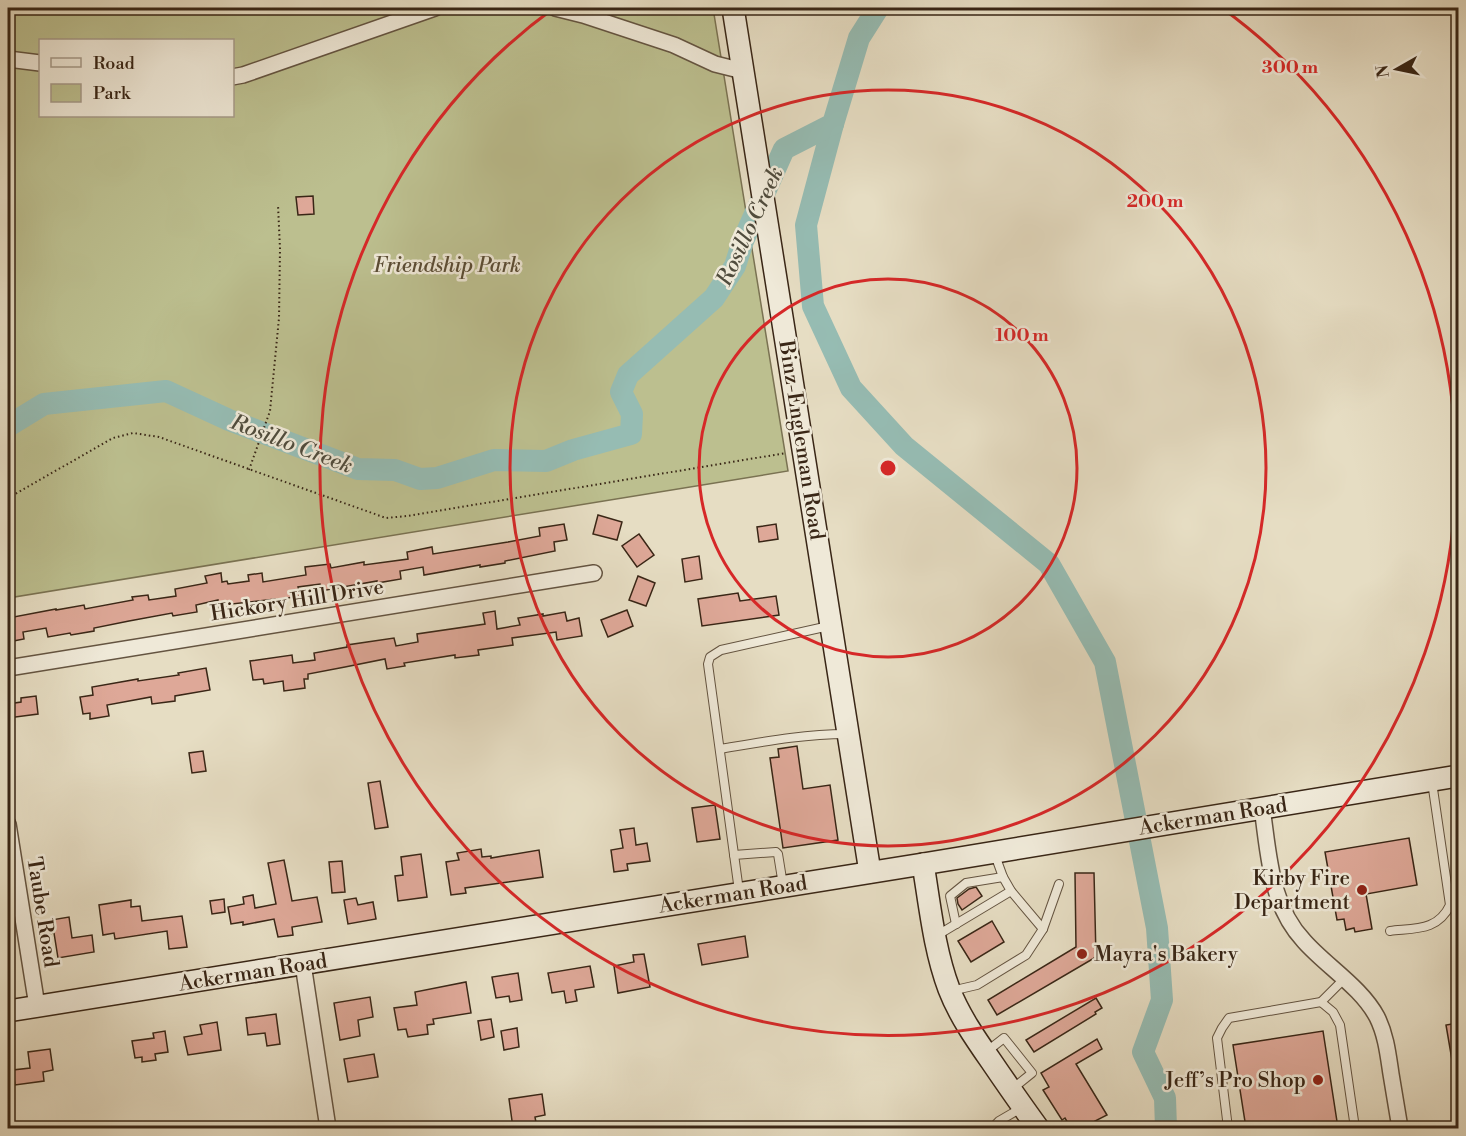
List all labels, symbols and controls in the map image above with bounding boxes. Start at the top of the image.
legend [39,39,234,117]
north arrow [1367,39,1427,99]
text: Road [93,52,136,75]
text: 300 m [1262,56,1319,79]
text: N [1372,63,1394,79]
text: Park [93,82,132,105]
water label: Rosillo Creek [711,163,790,291]
text: 200 m [1127,190,1184,213]
park label: Friendship Park [373,253,521,279]
text: 100 m [995,324,1049,347]
street label: Binz-Engleman Road [772,337,830,542]
water label: Rosillo Creek [226,408,356,480]
centre of rings [878,458,898,478]
street label: Hickory Hill Drive [209,574,386,628]
street label: Ackerman Road [1136,792,1289,842]
street label: Taube Road [20,855,64,969]
place label: Kirby Fire Department [1234,866,1351,916]
street label: Ackerman Road [656,870,809,920]
marker: Kirby Fire Department [1355,883,1369,897]
place label: Mayra's Bakery [1094,942,1239,968]
marker: Mayra's Bakery [1075,947,1089,961]
street label: Ackerman Road [176,948,329,998]
place label: Jeff’s Pro Shop [1164,1068,1306,1094]
marker: Jeff’s Pro Shop [1311,1073,1325,1087]

